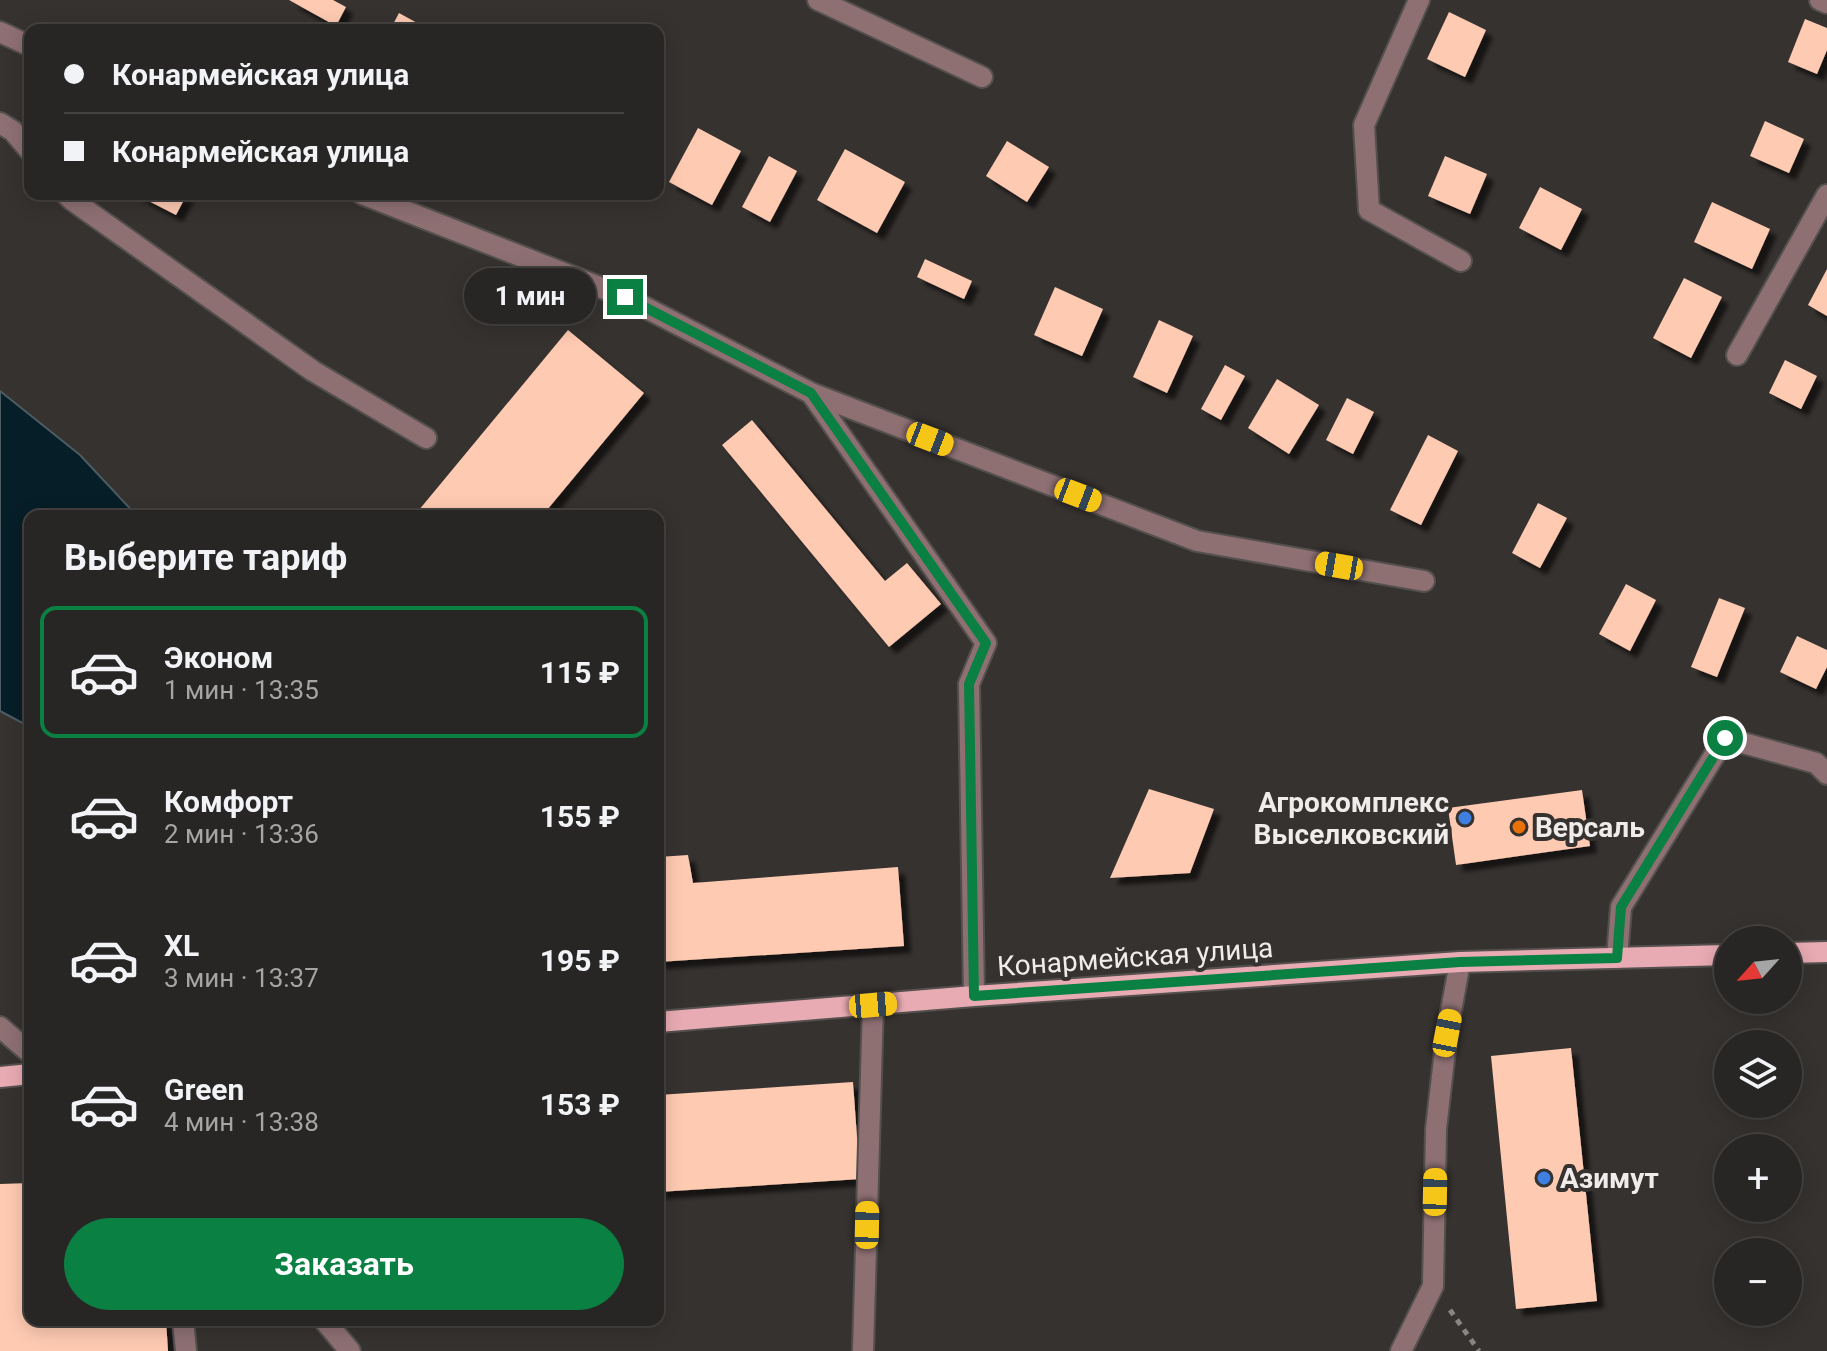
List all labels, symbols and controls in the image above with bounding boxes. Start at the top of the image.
text: Конармейская улица [112,57,409,92]
text: Конармейская улица [112,134,409,169]
callout: 1 мин [465,269,597,325]
route end [607,279,643,315]
text: 1 мин [495,281,565,311]
car [903,419,957,459]
car [1051,475,1105,515]
text: Выберите тариф [64,537,347,579]
car [1313,550,1365,582]
icon: car [68,636,140,708]
text: Эконом [164,640,273,675]
text: 115 ₽ [540,655,620,690]
text: 1 мин · 13:35 [164,675,319,705]
route start [1707,720,1743,756]
icon: car [68,780,140,852]
text: Комфорт [164,784,293,819]
place label: Агрокомплекс Выселковский [1254,786,1449,851]
text: 155 ₽ [540,799,620,834]
marker: Агрокомплекс Выселковский [1456,809,1474,827]
place label: Версаль [1535,811,1645,844]
marker: Версаль [1510,818,1528,836]
text: 2 мин · 13:36 [164,819,319,849]
icon: car [68,924,140,996]
north arrow [1714,926,1802,1014]
map controls [1714,926,1802,1326]
text: XL [164,928,199,963]
street label: Конармейская улица [996,931,1274,983]
text: 195 ₽ [540,943,620,978]
text: 3 мин · 13:37 [164,963,319,993]
car [848,991,898,1019]
car [1431,1007,1463,1059]
button: layers [1714,1030,1802,1118]
icon: car [68,1068,140,1140]
text: Green [164,1072,244,1107]
text: 153 ₽ [540,1087,620,1122]
text: 4 мин · 13:38 [164,1107,319,1137]
button: + [1714,1134,1802,1222]
place label: Азимут [1560,1162,1659,1195]
car [1423,1168,1447,1216]
marker: Азимут [1535,1169,1553,1187]
car [855,1201,879,1249]
button: Заказать [64,1218,624,1310]
button: − [1714,1238,1802,1326]

